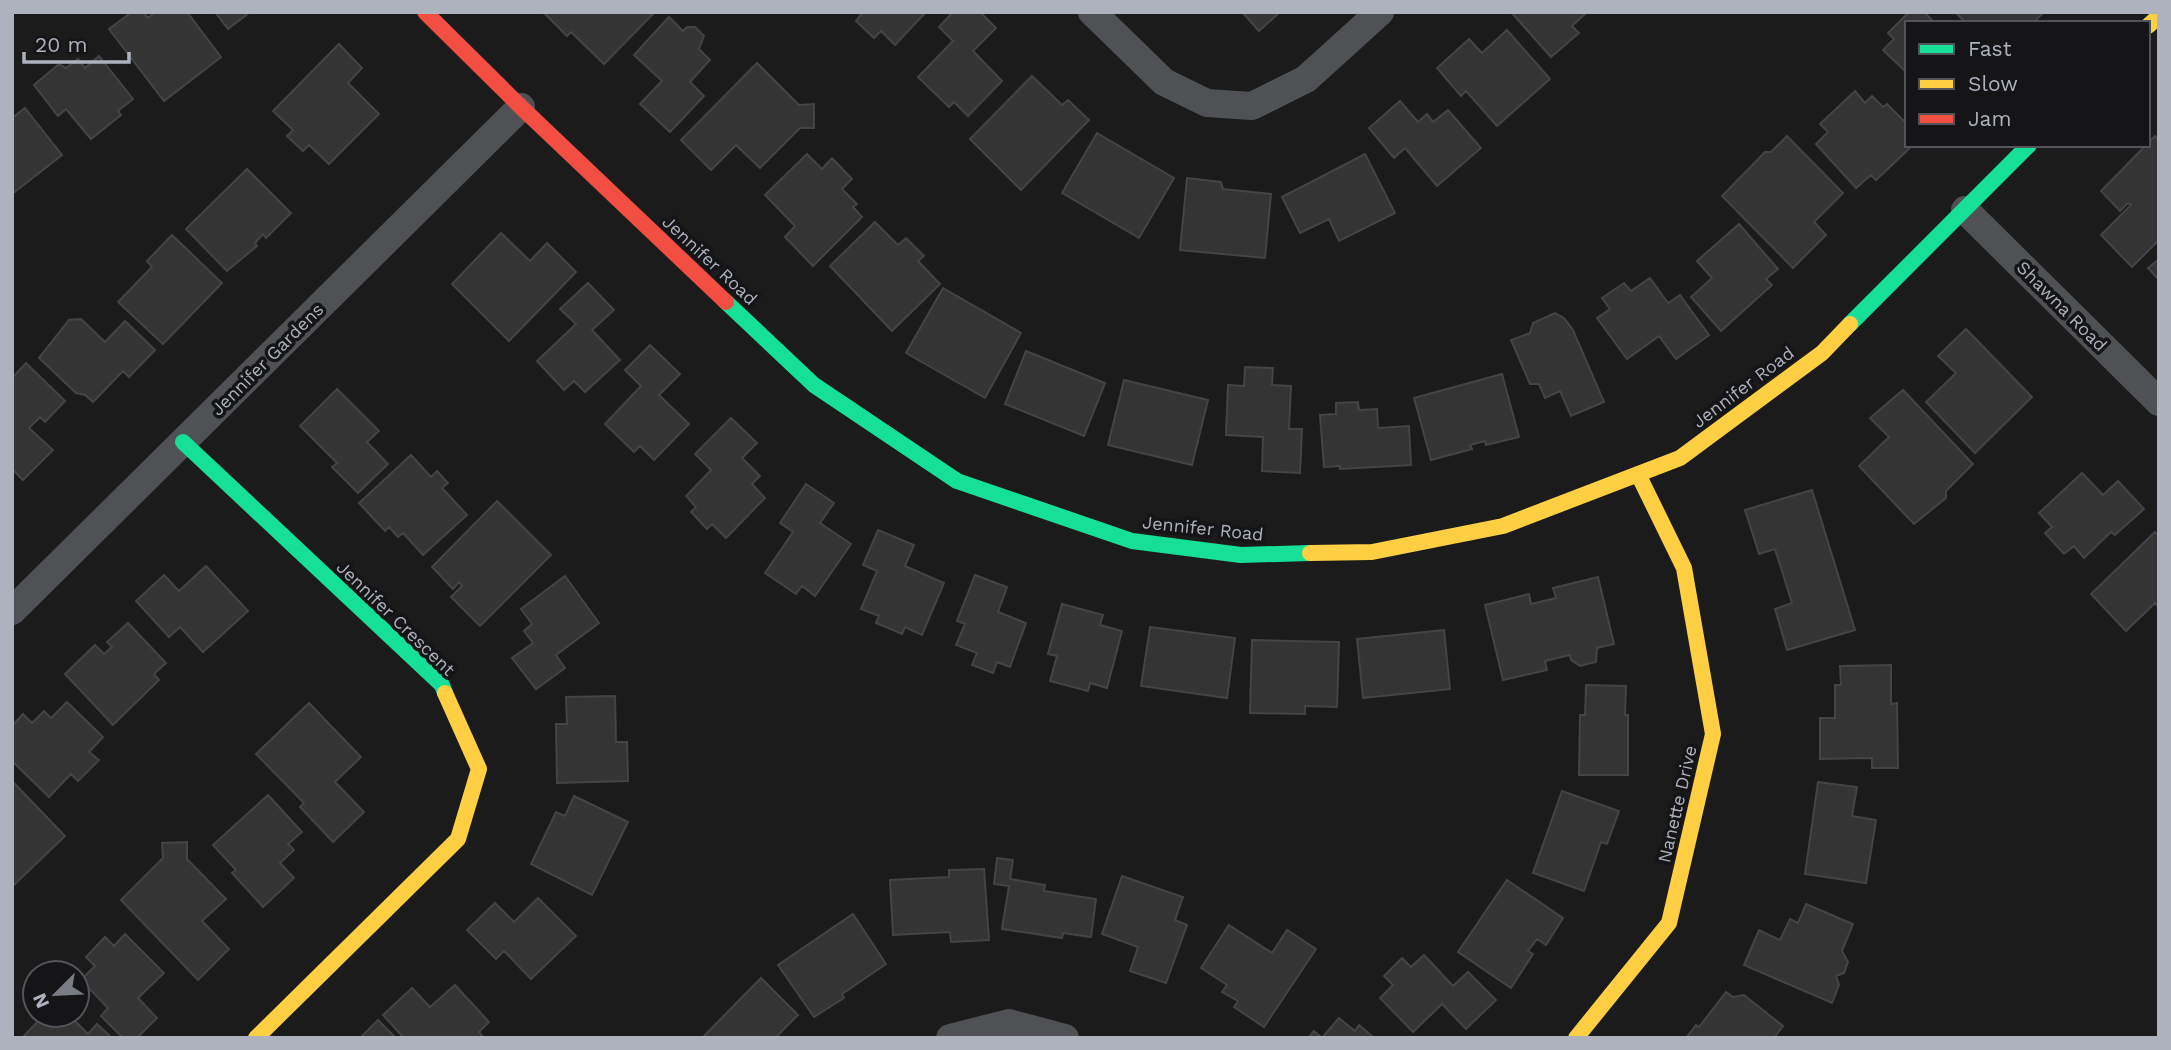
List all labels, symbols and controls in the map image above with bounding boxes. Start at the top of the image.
scale bar [24,21,130,65]
legend [1905,21,2150,147]
text: 20 m [35,32,87,57]
text: Fast [1968,36,2012,61]
text: Slow [1968,71,2018,96]
text: Jam [1968,106,2011,131]
street label: Jennifer Road [658,211,762,309]
street label: Shawna Road [2013,257,2111,355]
street label: Jennifer Gardens [206,298,328,420]
street label: Jennifer Road [1688,342,1798,432]
street label: Jennifer Road [1141,511,1265,545]
street label: Jennifer Crescent [333,556,460,680]
street label: Nanette Drive [1653,743,1701,865]
north arrow [21,959,91,1029]
text: N [28,990,54,1012]

